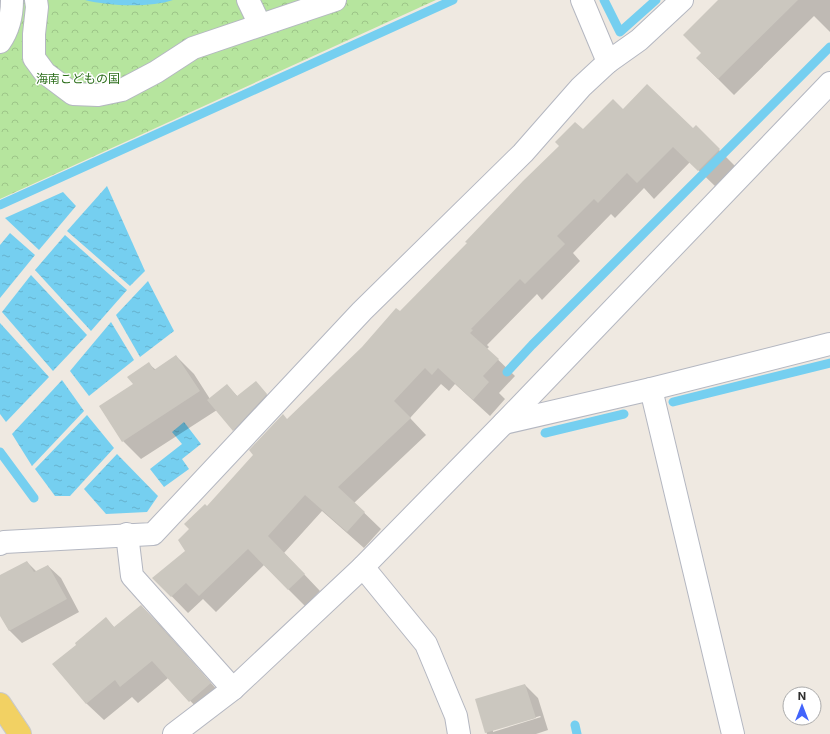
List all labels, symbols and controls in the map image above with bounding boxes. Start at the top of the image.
park label: 海南こどもの国 [36,71,120,86]
north arrow [782,686,822,726]
text: N [798,689,806,703]

